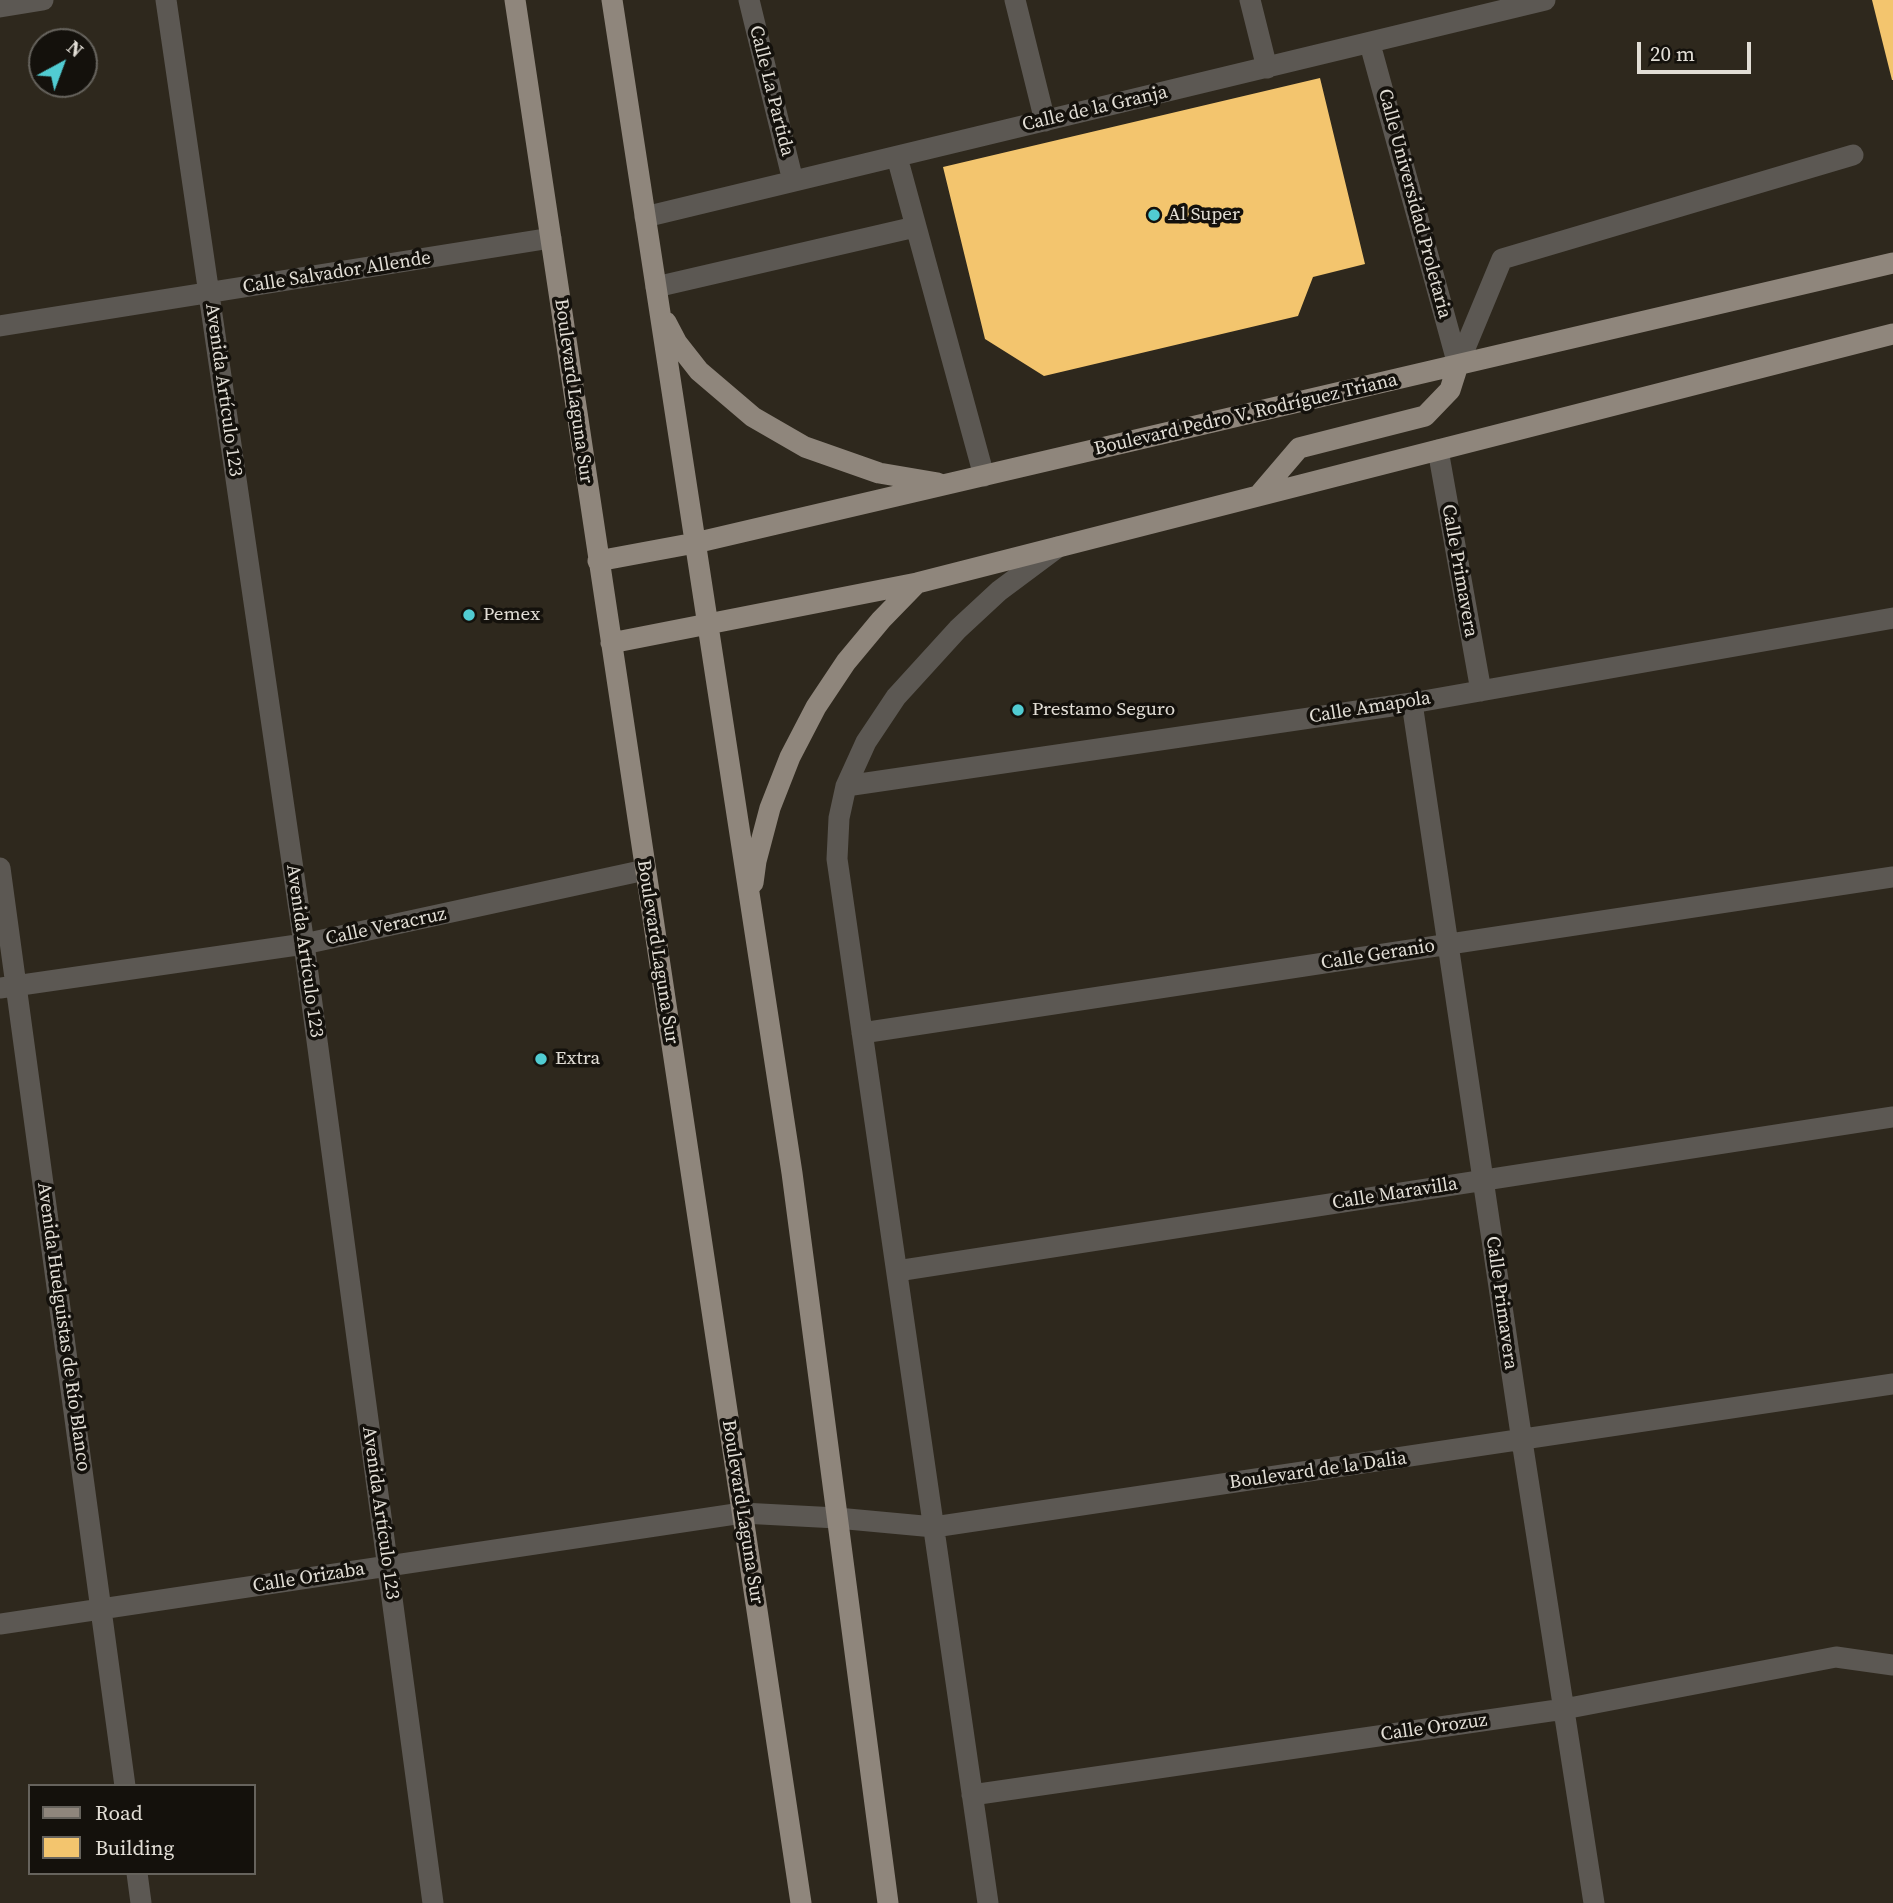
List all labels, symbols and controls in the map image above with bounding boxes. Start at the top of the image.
street label: Calle La Partida [744,23,798,159]
north arrow [28,28,98,98]
scale bar [1641,28,1755,72]
text: N [62,34,89,63]
text: 20 m [1650,39,1695,68]
street label: Calle de la Granja [1020,81,1170,137]
street label: Calle Universidad Proletaria [1372,87,1456,321]
place label: Al Super [1168,204,1240,226]
marker: Al Super [1146,207,1162,223]
street label: Calle Salvador Allende [241,247,433,299]
street label: Boulevard Laguna Sur [549,297,597,485]
street label: Avenida Artículo 123 [200,302,246,478]
street label: Boulevard Pedro V. Rodríguez Triana [1092,369,1400,461]
street label: Calle Primavera [1436,503,1482,639]
place label: Pemex [483,604,540,626]
marker: Pemex [461,607,477,623]
street label: Calle Amapola [1308,687,1432,729]
place label: Prestamo Seguro [1032,699,1175,721]
marker: Prestamo Seguro [1010,702,1026,718]
street label: Boulevard Laguna Sur [631,858,683,1046]
street label: Avenida Artículo 123 [281,863,327,1039]
street label: Calle Veracruz [324,903,448,951]
street label: Calle Geranio [1320,935,1436,975]
place label: Extra [555,1048,600,1070]
marker: Extra [533,1051,549,1067]
street label: Calle Maravilla [1331,1173,1459,1215]
street label: Avenida Huelguistas de Río Blanco [31,1181,95,1473]
street label: Calle Primavera [1480,1235,1522,1371]
street label: Boulevard Laguna Sur [716,1418,768,1606]
street label: Avenida Artículo 123 [357,1425,403,1601]
street label: Boulevard de la Dalia [1228,1447,1408,1495]
street label: Calle Orizaba [251,1558,367,1598]
street label: Calle Orozuz [1379,1709,1489,1747]
legend [28,1784,256,1875]
text: Road [95,1798,143,1827]
text: Building [95,1833,174,1862]

